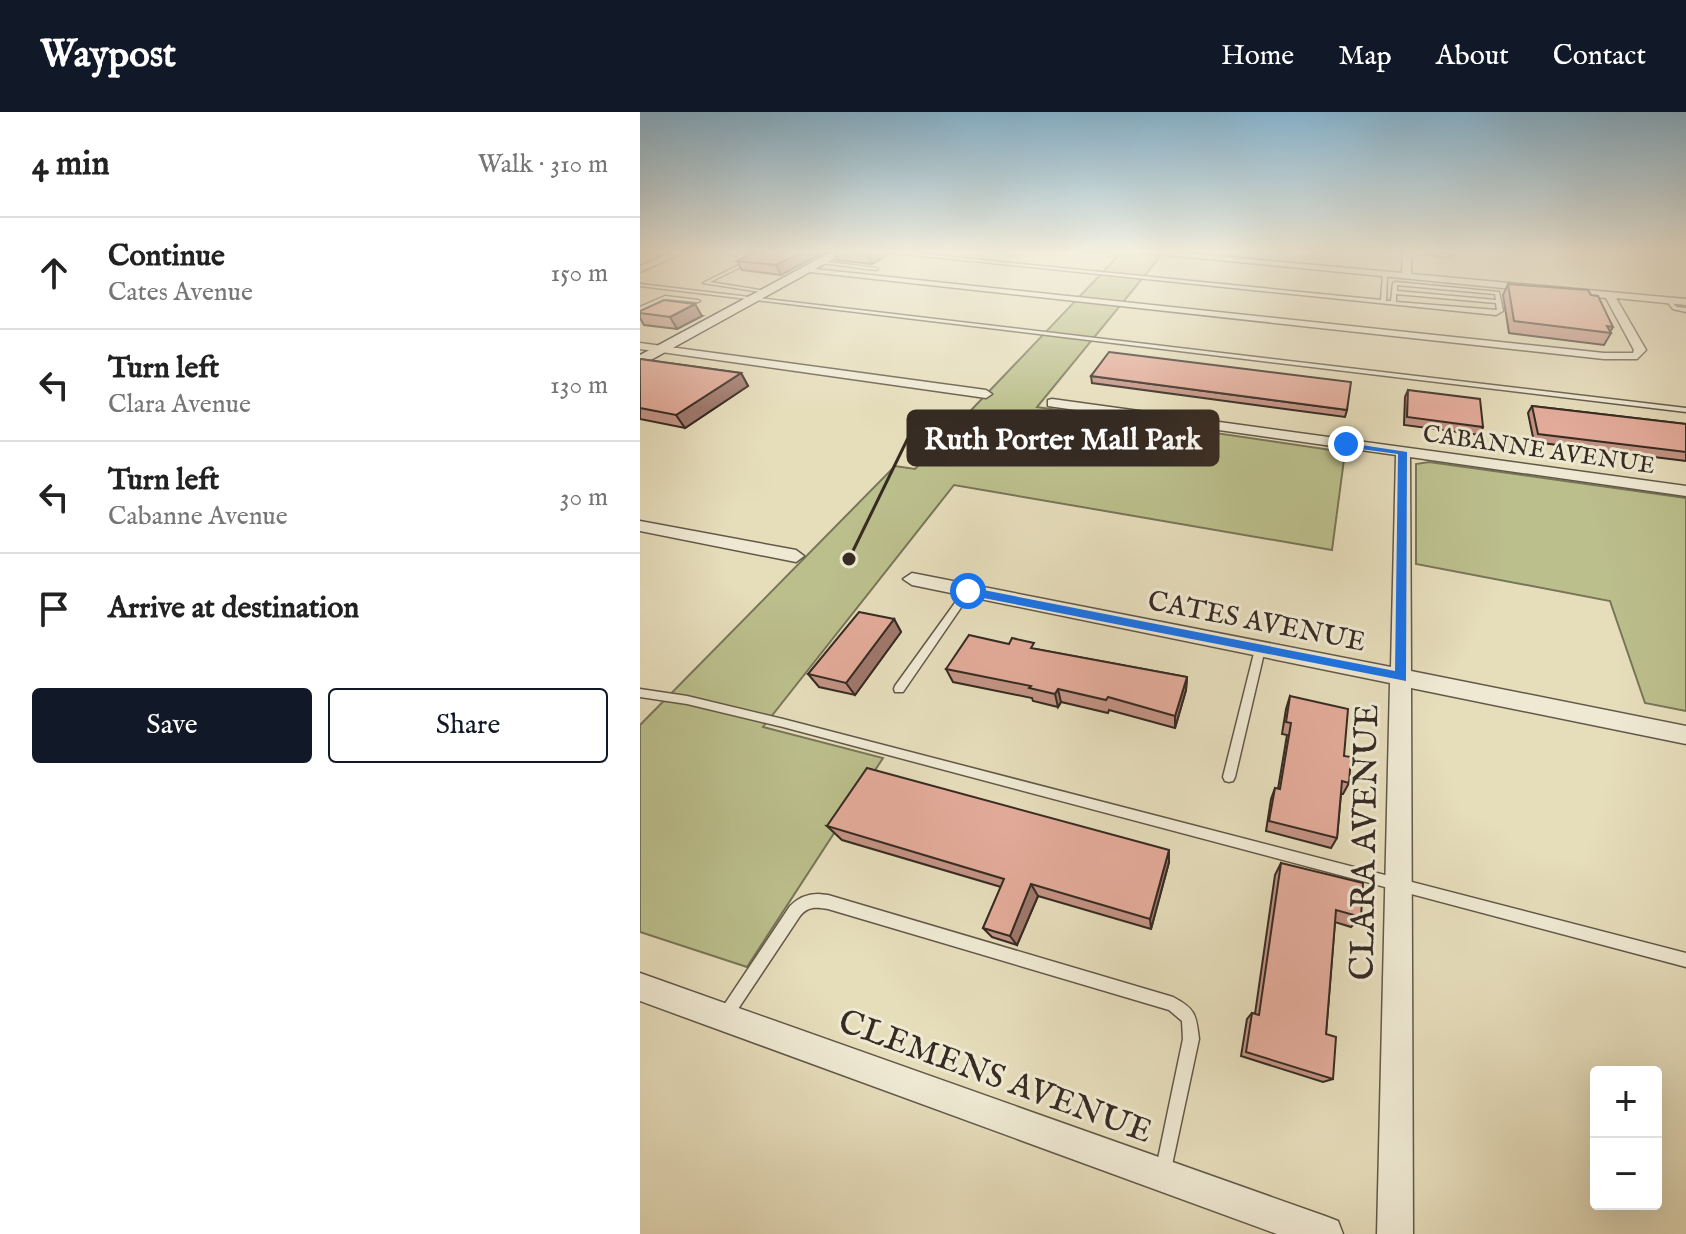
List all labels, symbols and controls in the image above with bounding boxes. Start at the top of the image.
text: Waypost [40,32,176,80]
text: Home [1221,39,1294,74]
text: Map [1338,39,1392,74]
text: About [1436,39,1509,74]
text: Contact [1553,39,1646,74]
text: 4 min [32,143,110,186]
text: Walk · 310 m [478,148,608,181]
text: Continue [108,238,225,276]
icon: ahead [32,251,76,295]
text: 150 m [550,257,608,290]
text: Cates Avenue [108,276,253,309]
text: Turn left [108,350,219,388]
icon: left [32,363,76,407]
text: 130 m [550,369,608,402]
text: Clara Avenue [108,388,251,421]
callout: Ruth Porter Mall Park [908,411,1218,465]
street label: CABANNE AVENUE [1421,419,1657,482]
text: Ruth Porter Mall Park [924,422,1203,460]
route end [1328,426,1364,462]
text: Turn left [108,462,219,500]
icon: left [32,475,76,519]
text: 30 m [560,481,608,514]
text: Cabanne Avenue [108,500,288,533]
route start [950,573,986,609]
street label: CATES AVENUE [1145,584,1368,661]
icon: arrive [32,587,76,631]
text: Arrive at destination [108,590,359,628]
button: Save [32,688,312,763]
button: Share [328,688,608,763]
street label: CLARA AVENUE [1342,703,1389,981]
street label: CLEMENS AVENUE [832,1001,1158,1154]
map controls [1590,1066,1662,1210]
button: + [1590,1066,1662,1138]
button: − [1590,1138,1662,1210]

